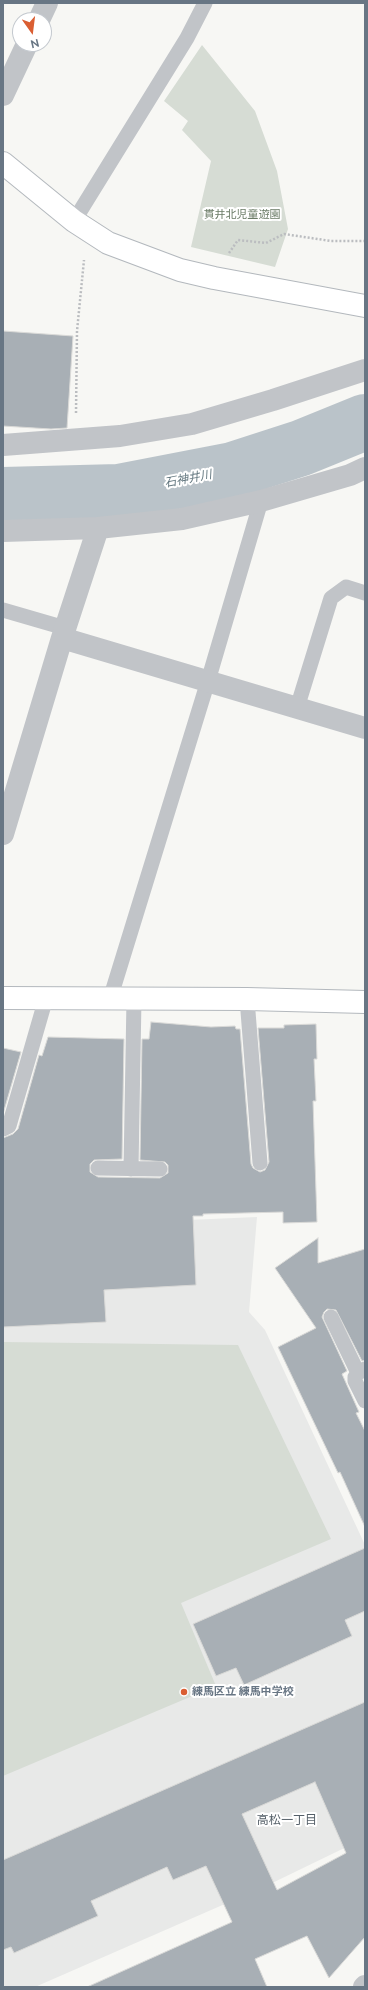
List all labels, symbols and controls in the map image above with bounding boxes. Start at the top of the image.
north arrow [12,12,52,52]
text: N [29,36,40,50]
park label: 貫井北児童遊園 [204,208,280,222]
water label: 石神井川 [163,467,213,491]
place label: 練馬区立 練馬中学校 [192,1685,294,1699]
marker: 練馬区立 練馬中学校 [179,1687,189,1697]
district label: 高松一丁目 [257,1813,317,1827]

